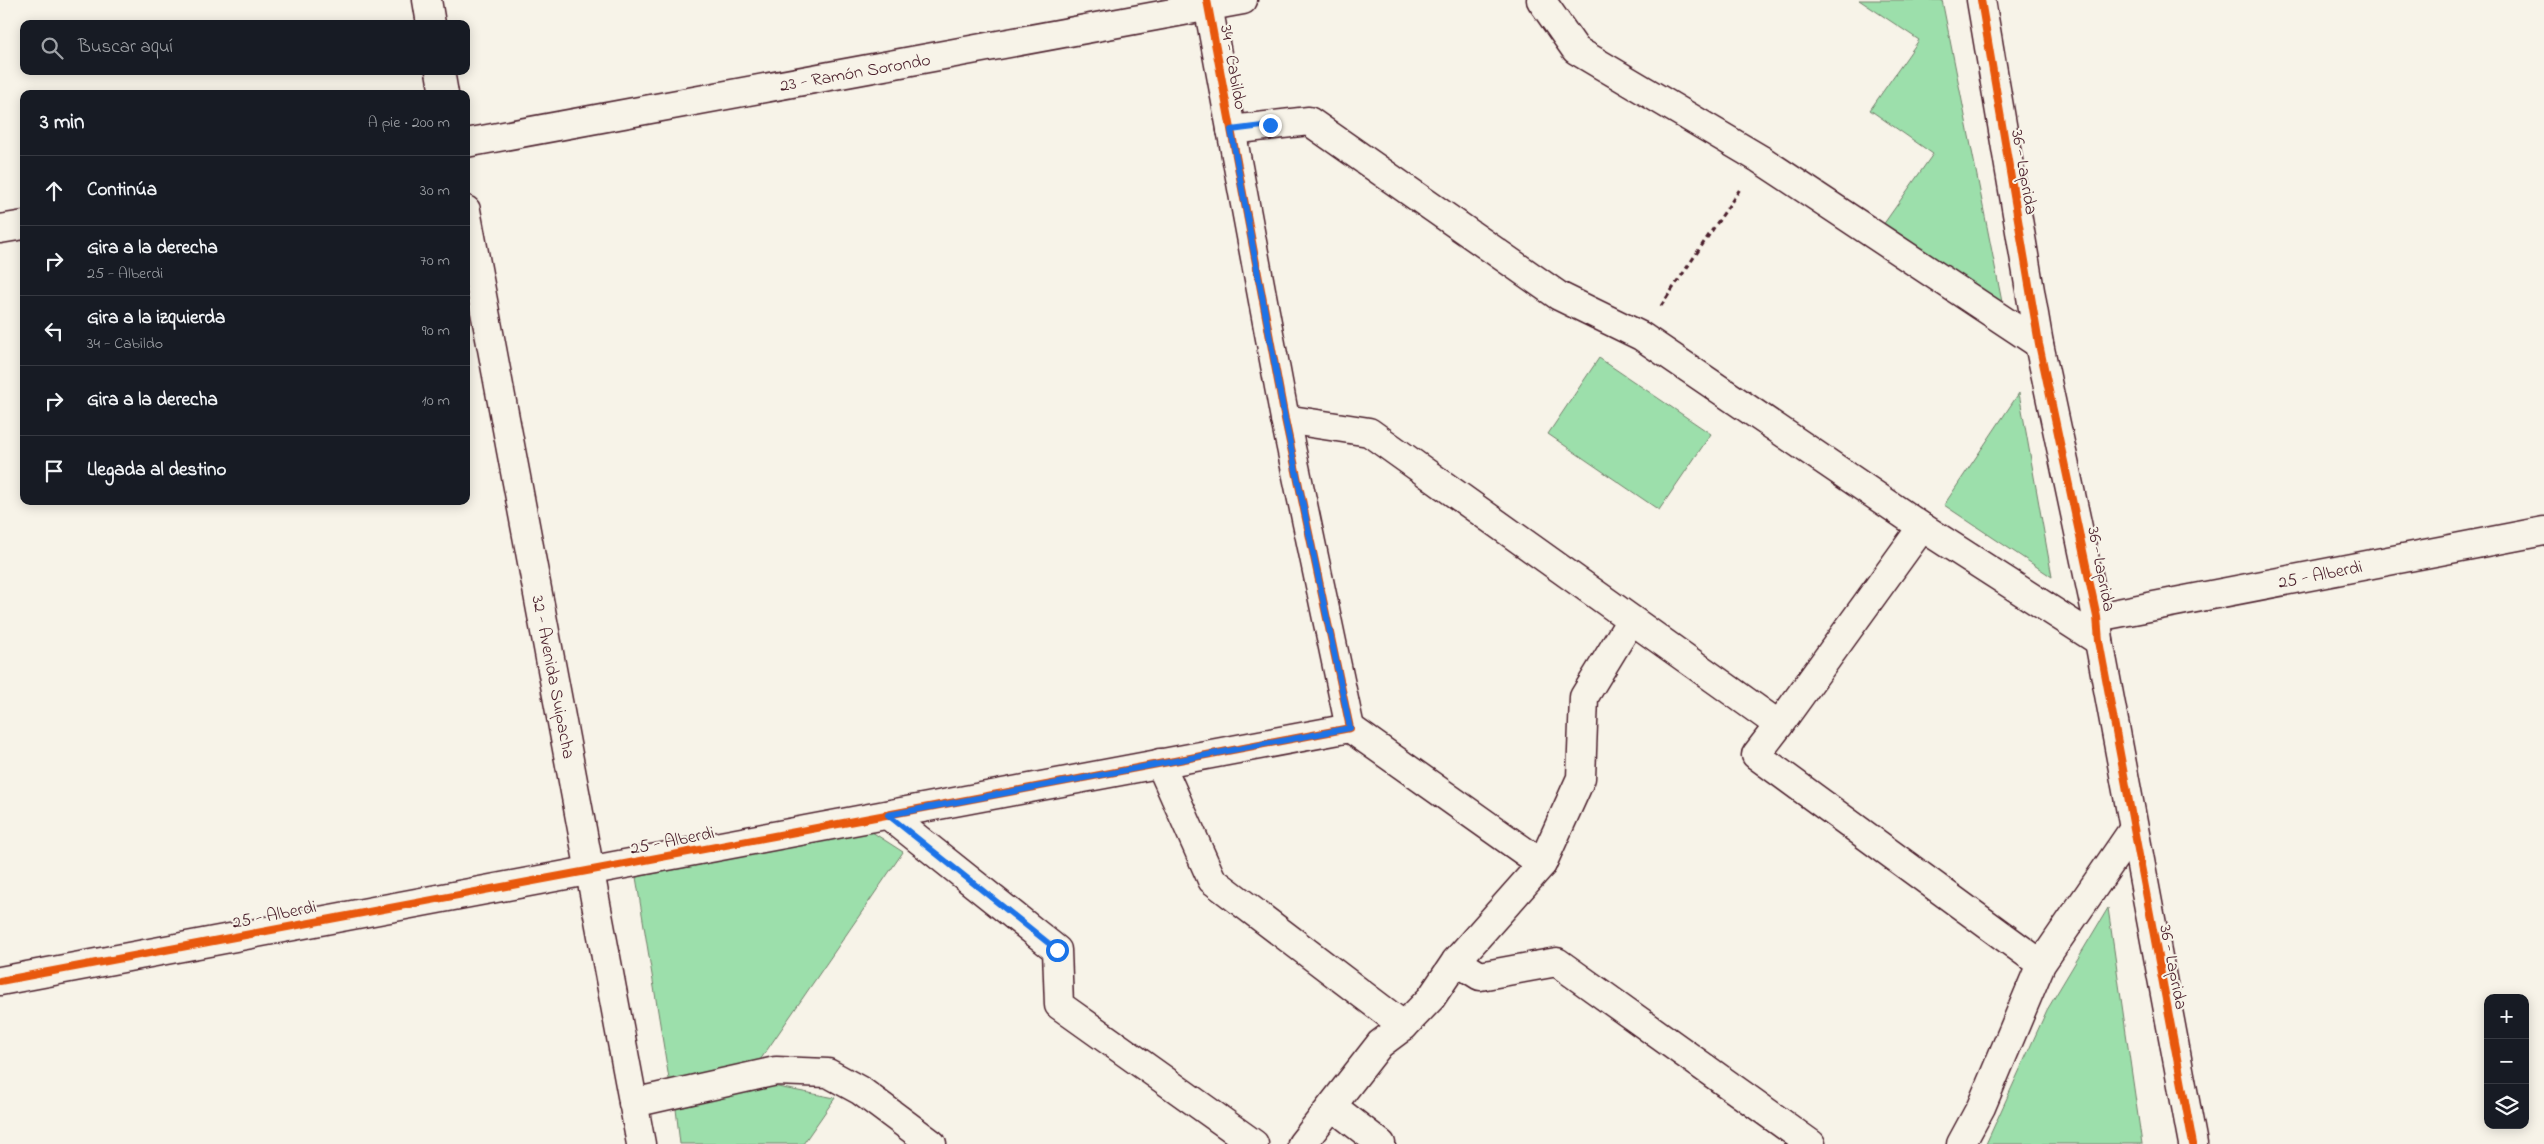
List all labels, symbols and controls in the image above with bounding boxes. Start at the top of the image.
search box [20,20,470,75]
street label: 34 - Cabildo [1212,23,1252,112]
icon: search [38,34,66,62]
text: Buscar aquí [78,34,173,61]
street label: 23 - Ramón Sorondo [778,48,933,100]
text: 3 min [40,108,84,138]
text: A pie · 200 m [368,111,450,135]
route end [1259,114,1282,137]
street label: 36 - Laprida [2003,128,2043,217]
icon: ahead [40,177,68,205]
text: Continúa [87,177,157,204]
text: 30 m [420,179,450,203]
text: Gira a la derecha [87,235,218,262]
icon: right [40,247,68,275]
text: 70 m [420,249,450,273]
text: 25 - Alberdi [87,262,163,286]
text: Gira a la izquierda [87,305,225,332]
icon: left [40,317,68,345]
text: 90 m [422,319,450,343]
text: 34 - Cabildo [87,332,163,356]
icon: right [40,387,68,415]
text: Gira a la derecha [87,387,218,414]
text: 10 m [422,389,450,413]
icon: arrive [40,457,68,485]
text: Llegada al destino [87,457,226,484]
street label: 36 - Laprida [2079,525,2121,614]
street label: 25 - Alberdi [2276,555,2365,597]
street label: 32 - Avenida Suipacha [523,593,581,761]
street label: 25 - Alberdi [628,821,717,863]
street label: 25 - Alberdi [230,895,319,937]
street label: 36 - Laprida [2151,923,2193,1012]
route start [1046,939,1069,962]
map controls [2484,994,2529,1129]
button: + [2484,994,2529,1039]
button: − [2484,1039,2529,1084]
button: layers [2484,1084,2529,1129]

